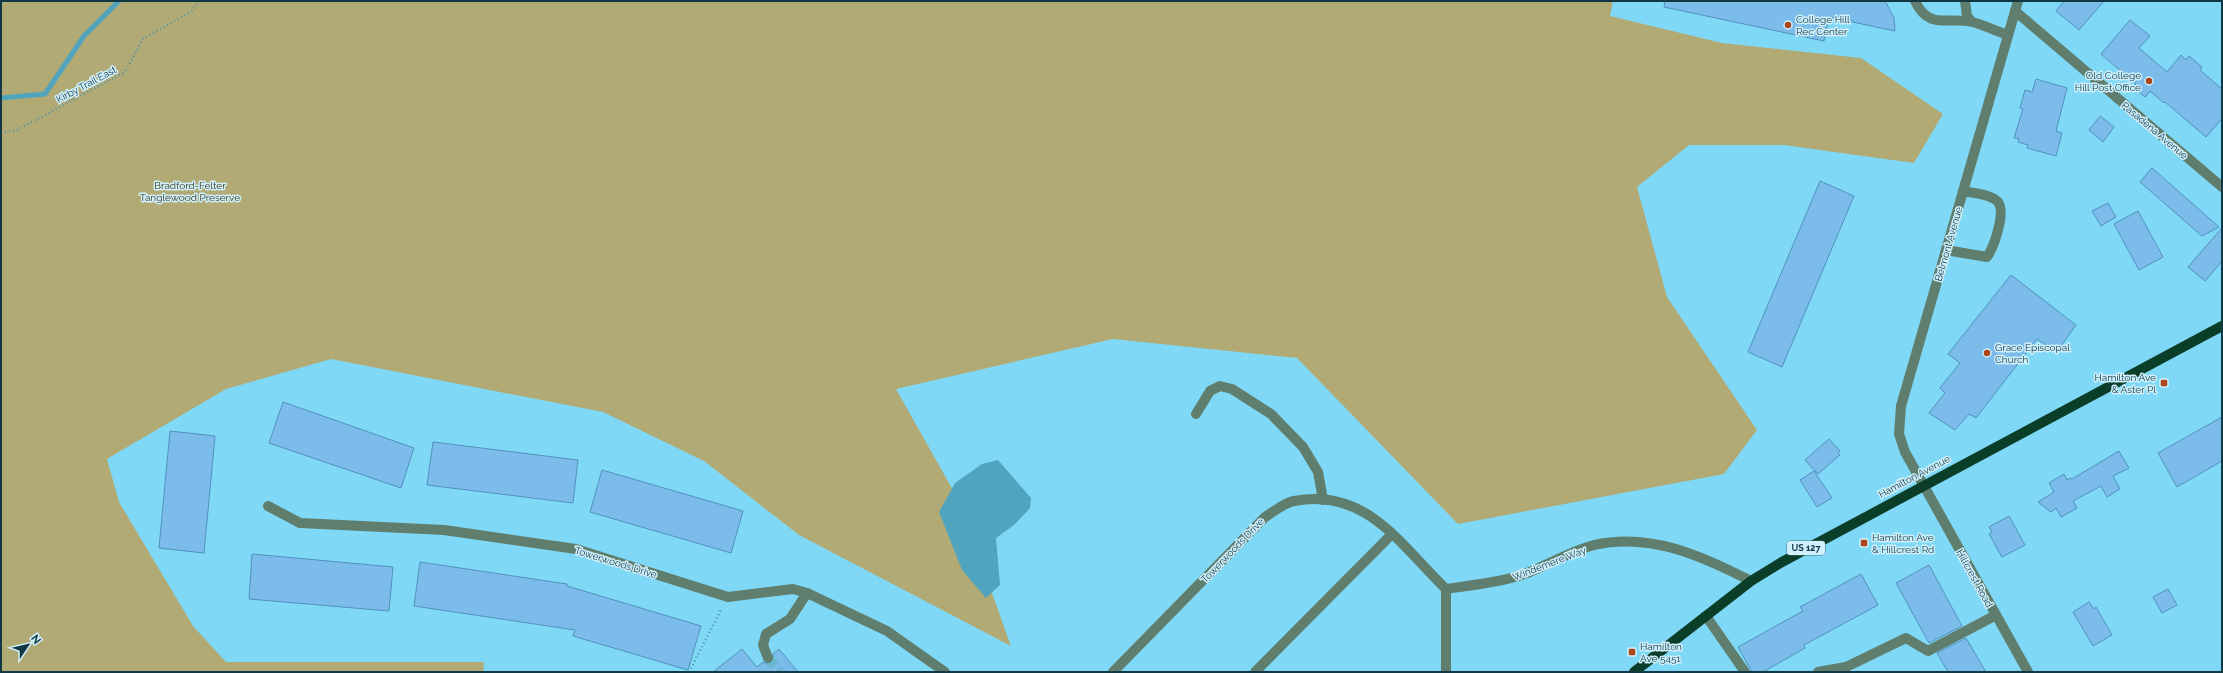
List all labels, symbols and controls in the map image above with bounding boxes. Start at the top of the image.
place label: College Hill Rec Center [1796,14,1850,37]
marker: College Hill Rec Center [1783,20,1793,30]
street label: Kirby Trail East [54,64,119,105]
place label: Old College Hill Post Office [2075,70,2141,93]
marker: Old College Hill Post Office [2144,76,2154,86]
street label: Pasadena Avenue [2120,100,2190,161]
park label: Bradford-Felter Tanglewood Preserve [140,180,240,203]
street label: Belmont Avenue [1933,206,1964,283]
place label: Grace Episcopal Church [1995,342,2070,365]
marker: Grace Episcopal Church [1982,348,1992,358]
place label: Hamilton Ave & Aster Pl [2094,372,2156,395]
marker: Hamilton Ave & Aster Pl [2159,378,2169,388]
street label: Hamilton Avenue [1877,453,1952,500]
street label: Towerwoods Drive [1199,516,1266,585]
place label: Hamilton Ave & Hillcrest Rd [1872,532,1934,555]
marker: Hamilton Ave & Hillcrest Rd [1859,538,1869,548]
road number: US 127 [1787,541,1825,555]
street label: Windemere Way [1511,544,1588,583]
street label: Towerwoods Drive [573,545,658,580]
street label: Hillcrest Road [1954,547,1995,609]
north arrow [8,625,48,665]
text: N [28,632,44,647]
place label: Hamilton Ave 5451 [1640,641,1682,664]
marker: Hamilton Ave 5451 [1627,647,1637,657]

